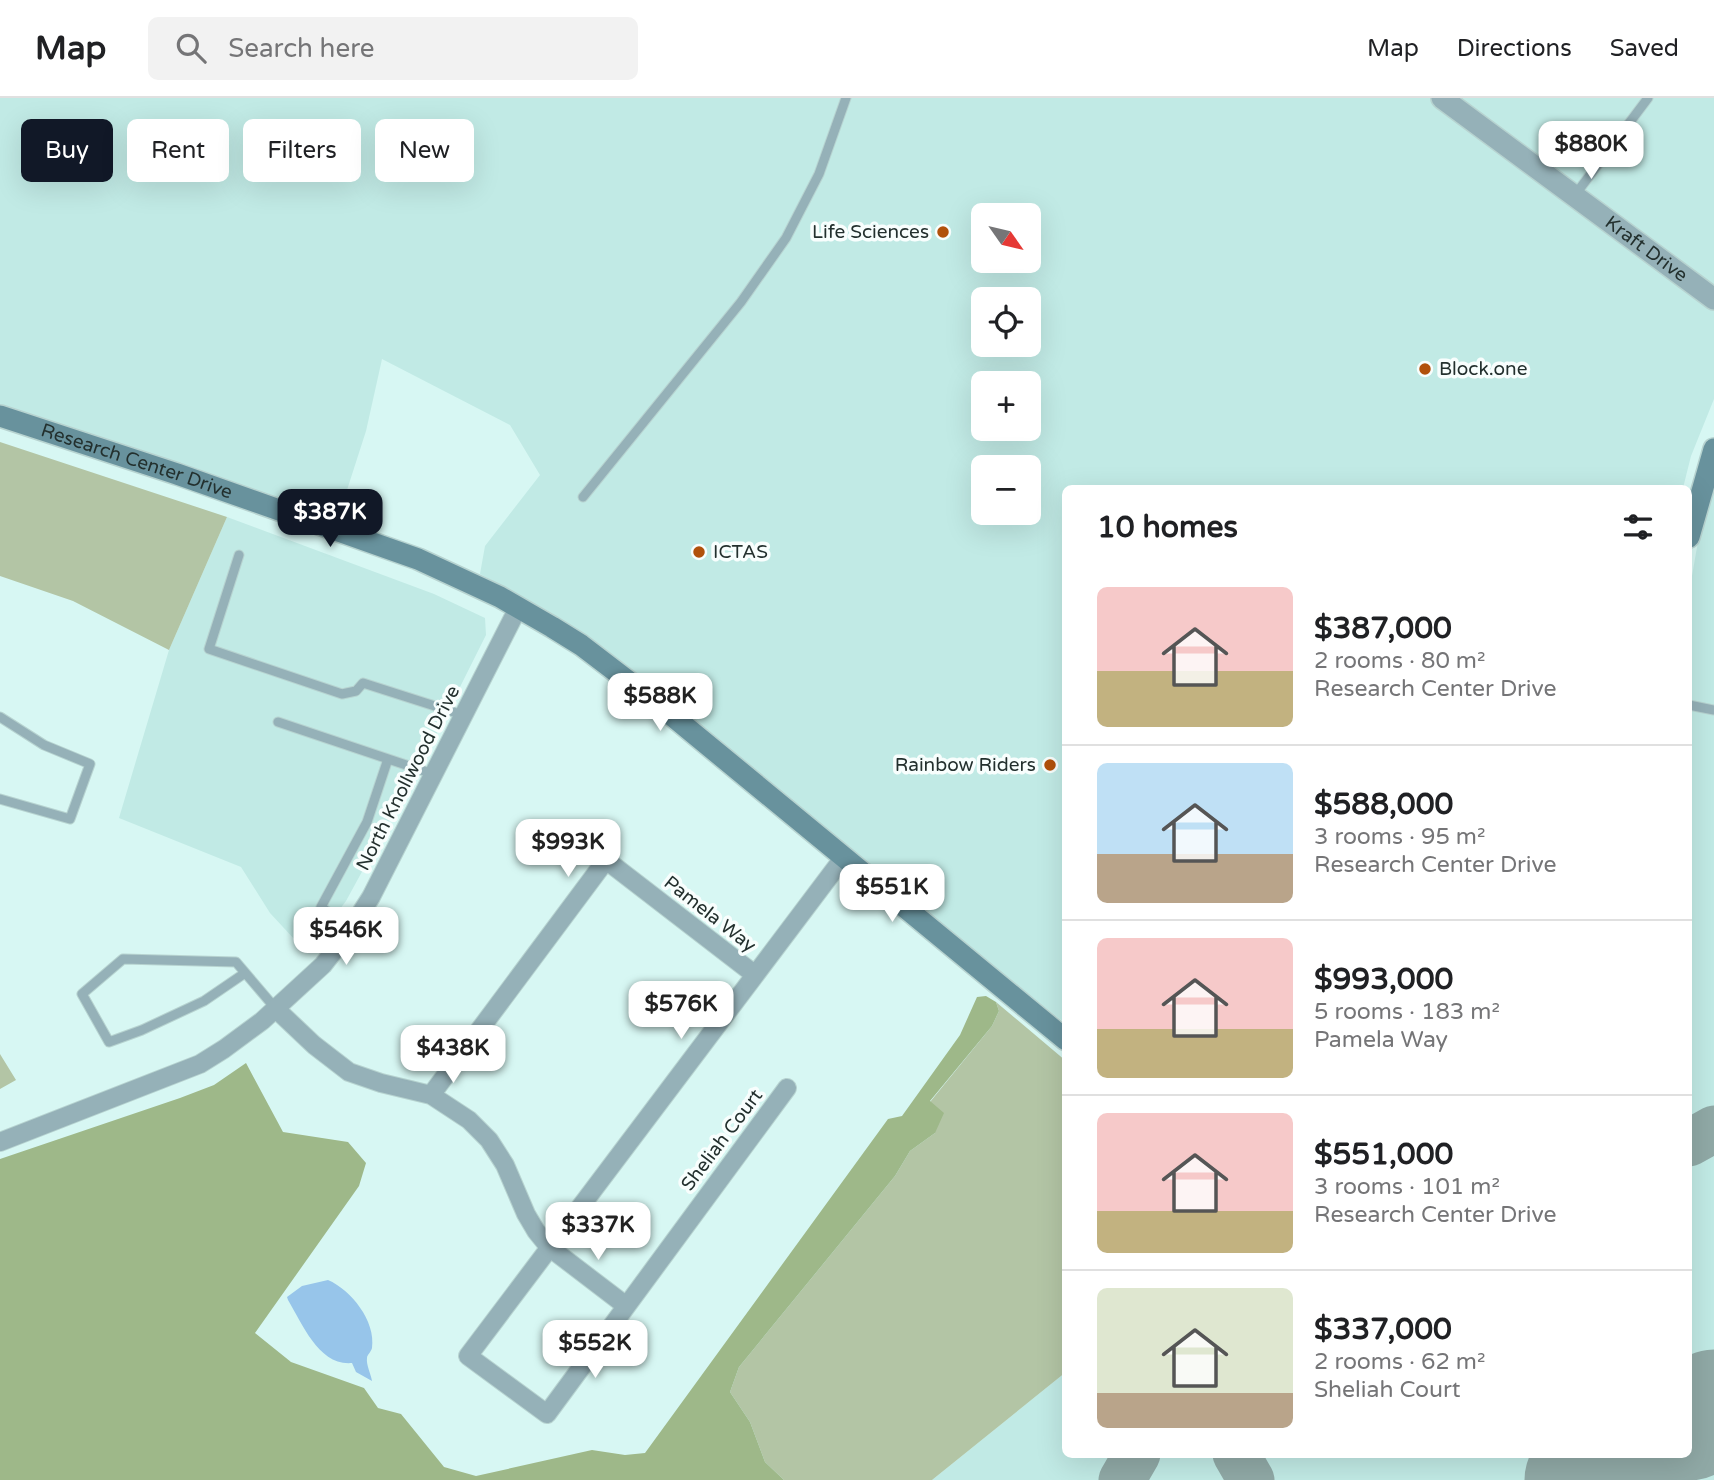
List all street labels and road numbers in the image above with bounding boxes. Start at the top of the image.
street label: Kraft Drive [1601,211,1692,286]
street label: Research Center Drive [38,419,235,504]
street label: North Knollwood Drive [352,682,464,874]
street label: Pamela Way [660,871,760,957]
street label: Sheliah Court [677,1085,767,1195]

